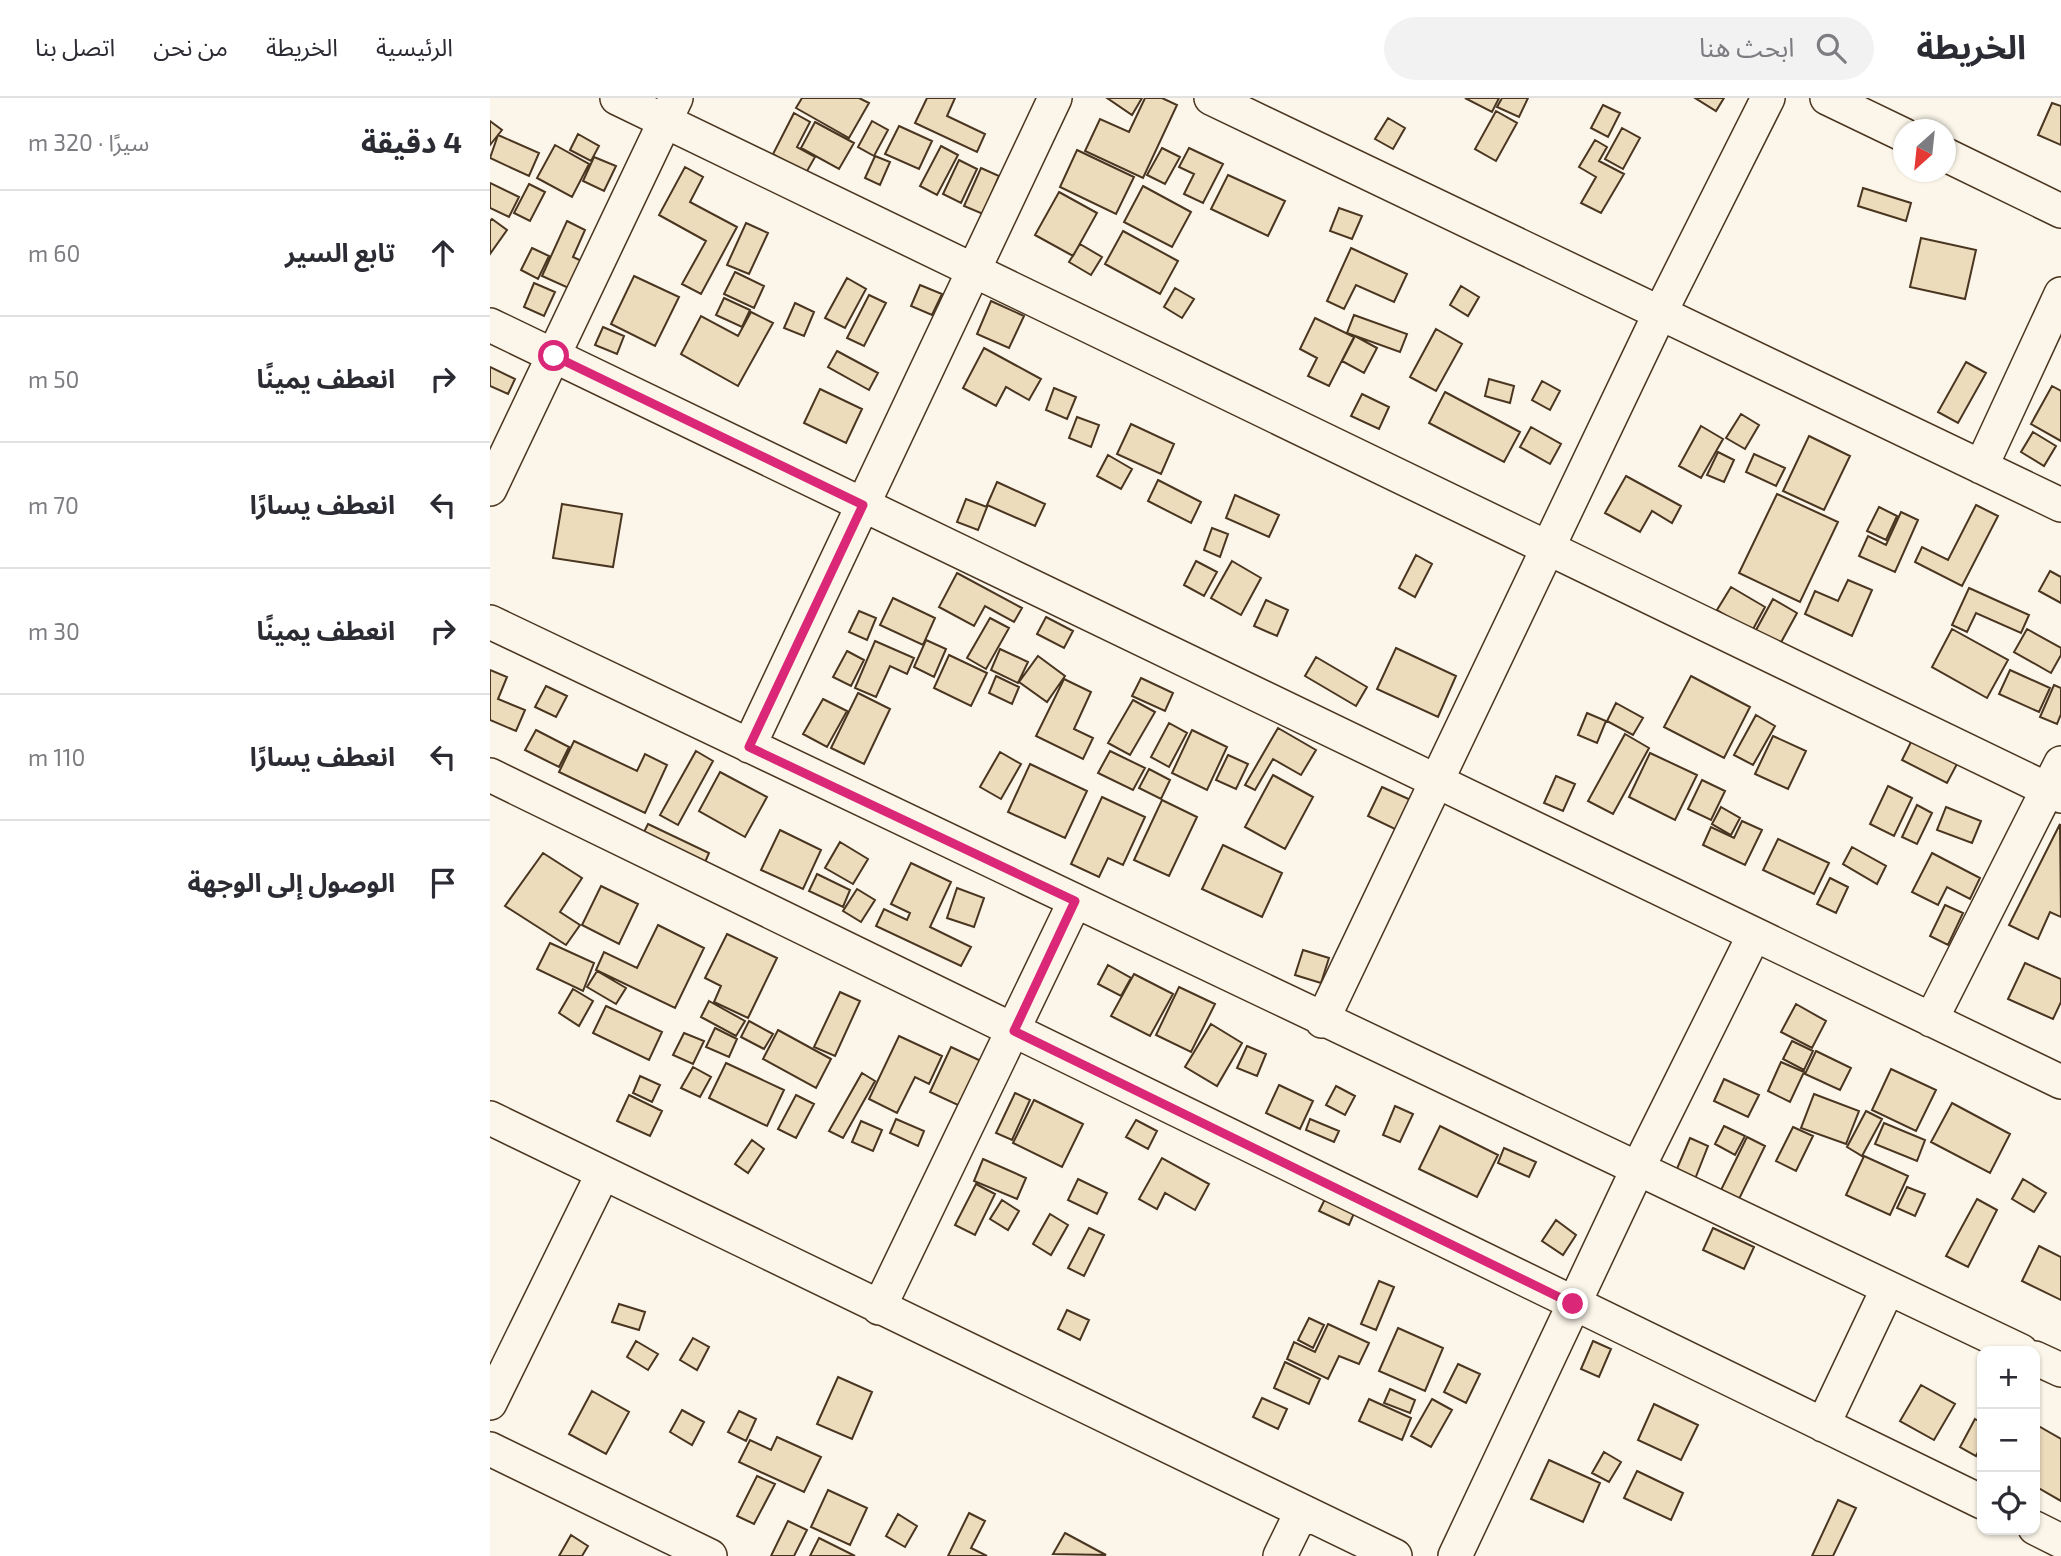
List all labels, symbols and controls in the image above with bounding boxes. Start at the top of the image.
search box [1384,17,1874,80]
text: الخريطة [1916,26,2026,66]
icon: search [1812,29,1850,67]
text: ابحث هنا [1699,31,1794,62]
text: اتصل بنا [35,32,115,61]
text: من نحن [153,32,228,61]
text: الخريطة [266,32,338,61]
text: الرئيسية [376,32,453,61]
north arrow [1893,119,1956,182]
text: 4 دقيقة [361,123,462,159]
text: سيرًا · 320 m [28,128,149,156]
icon: ahead [424,234,462,272]
text: تابع السير [285,236,395,267]
text: 60 m [28,239,80,267]
route start [538,340,569,371]
icon: right [424,360,462,398]
text: انعطف يمينًا [256,362,395,393]
text: 50 m [28,365,80,393]
icon: left [424,486,462,524]
text: انعطف يسارًا [250,488,395,519]
text: 70 m [28,491,79,519]
icon: right [424,612,462,650]
text: انعطف يمينًا [256,614,395,645]
text: 30 m [28,617,80,645]
icon: left [424,738,462,776]
text: انعطف يسارًا [250,740,395,771]
text: 110 m [28,743,85,771]
icon: arrive [424,864,462,902]
text: الوصول إلى الوجهة [187,866,395,897]
route end [1557,1288,1588,1319]
map controls [1977,1346,2040,1535]
button: + [1977,1346,2040,1409]
button: − [1977,1409,2040,1472]
button: locate [1977,1472,2040,1535]

